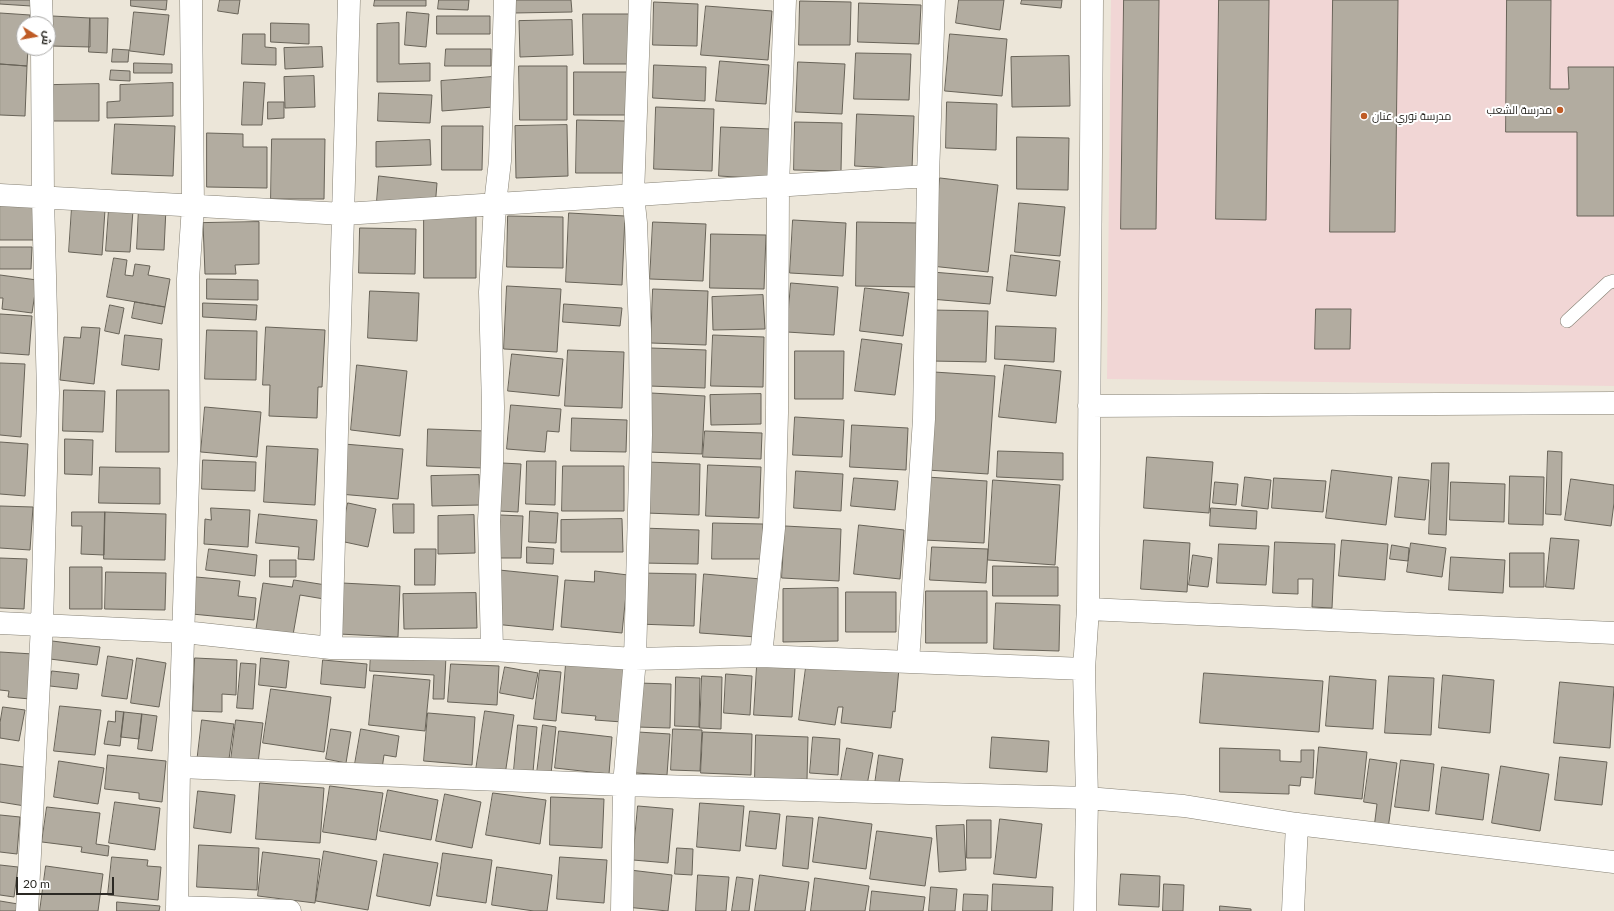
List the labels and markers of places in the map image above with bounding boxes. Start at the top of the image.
place label: مدرسة الشعب [1486,103,1552,117]
marker: مدرسة الشعب [1555,105,1565,115]
place label: مدرسة نوري عنان [1372,109,1451,123]
marker: مدرسة نوري عنان [1359,111,1369,121]

